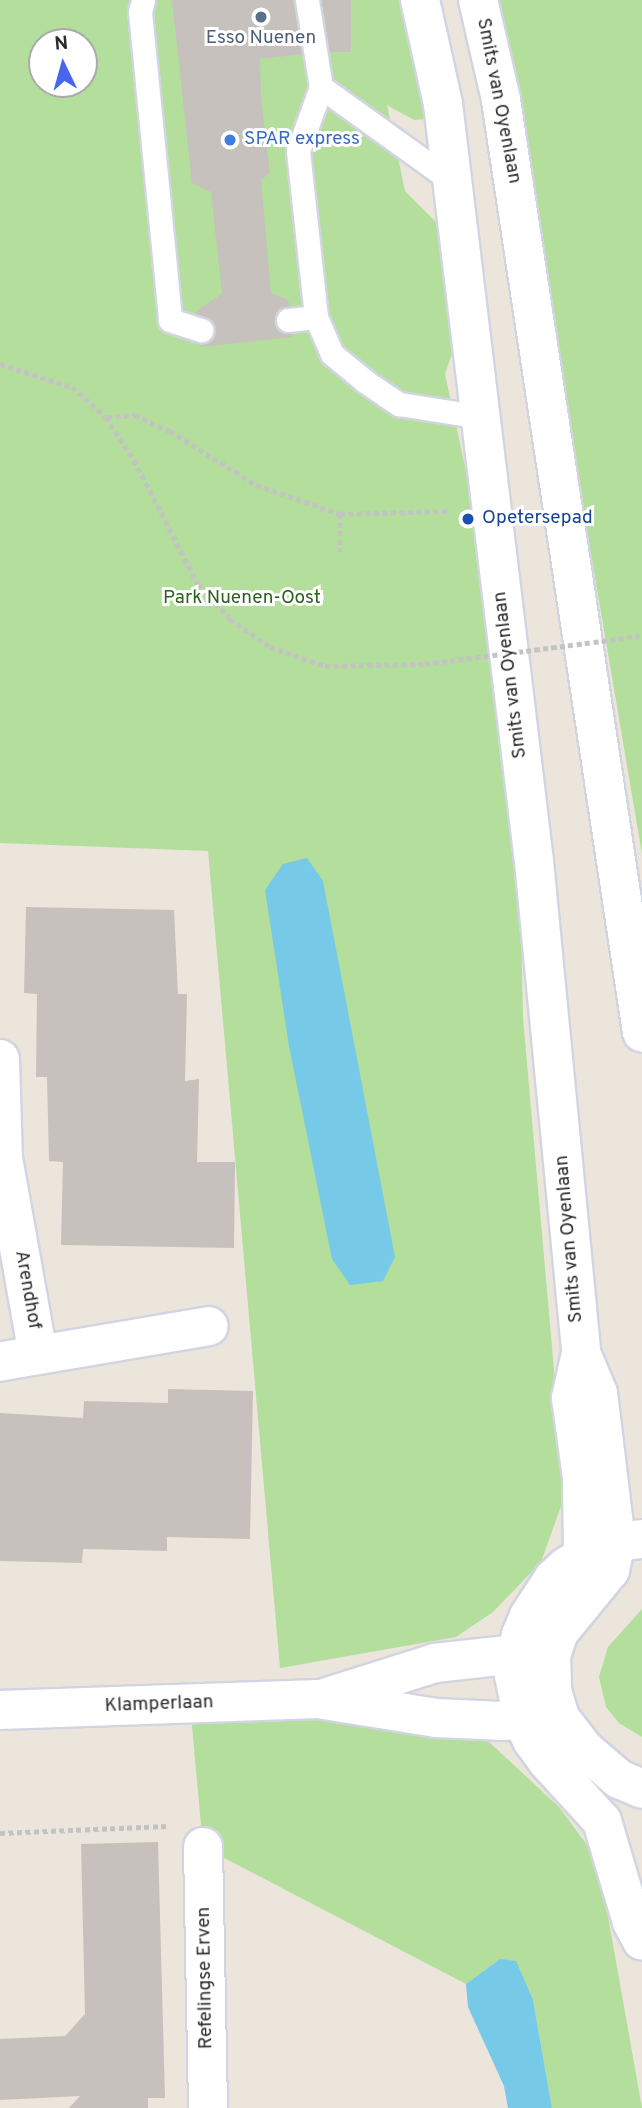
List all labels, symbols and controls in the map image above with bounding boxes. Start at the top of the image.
marker: Esso Nuenen [253,9,269,25]
street label: Smits van Oyenlaan [471,16,525,186]
north arrow [28,28,98,98]
place label: Esso Nuenen [206,28,316,50]
text: N [53,32,69,57]
place label: SPAR express [244,129,360,151]
marker: SPAR express [222,132,238,148]
place label: Opetersepad [482,508,593,530]
marker: Opetersepad [460,511,476,527]
park label: Park Nuenen-Oost [163,588,321,610]
street label: Smits van Oyenlaan [489,590,533,760]
street label: Smits van Oyenlaan [551,1154,589,1324]
street label: Arendhof [9,1249,45,1331]
street label: Klamperlaan [104,1692,214,1718]
street label: Refelingse Erven [193,1907,219,2049]

